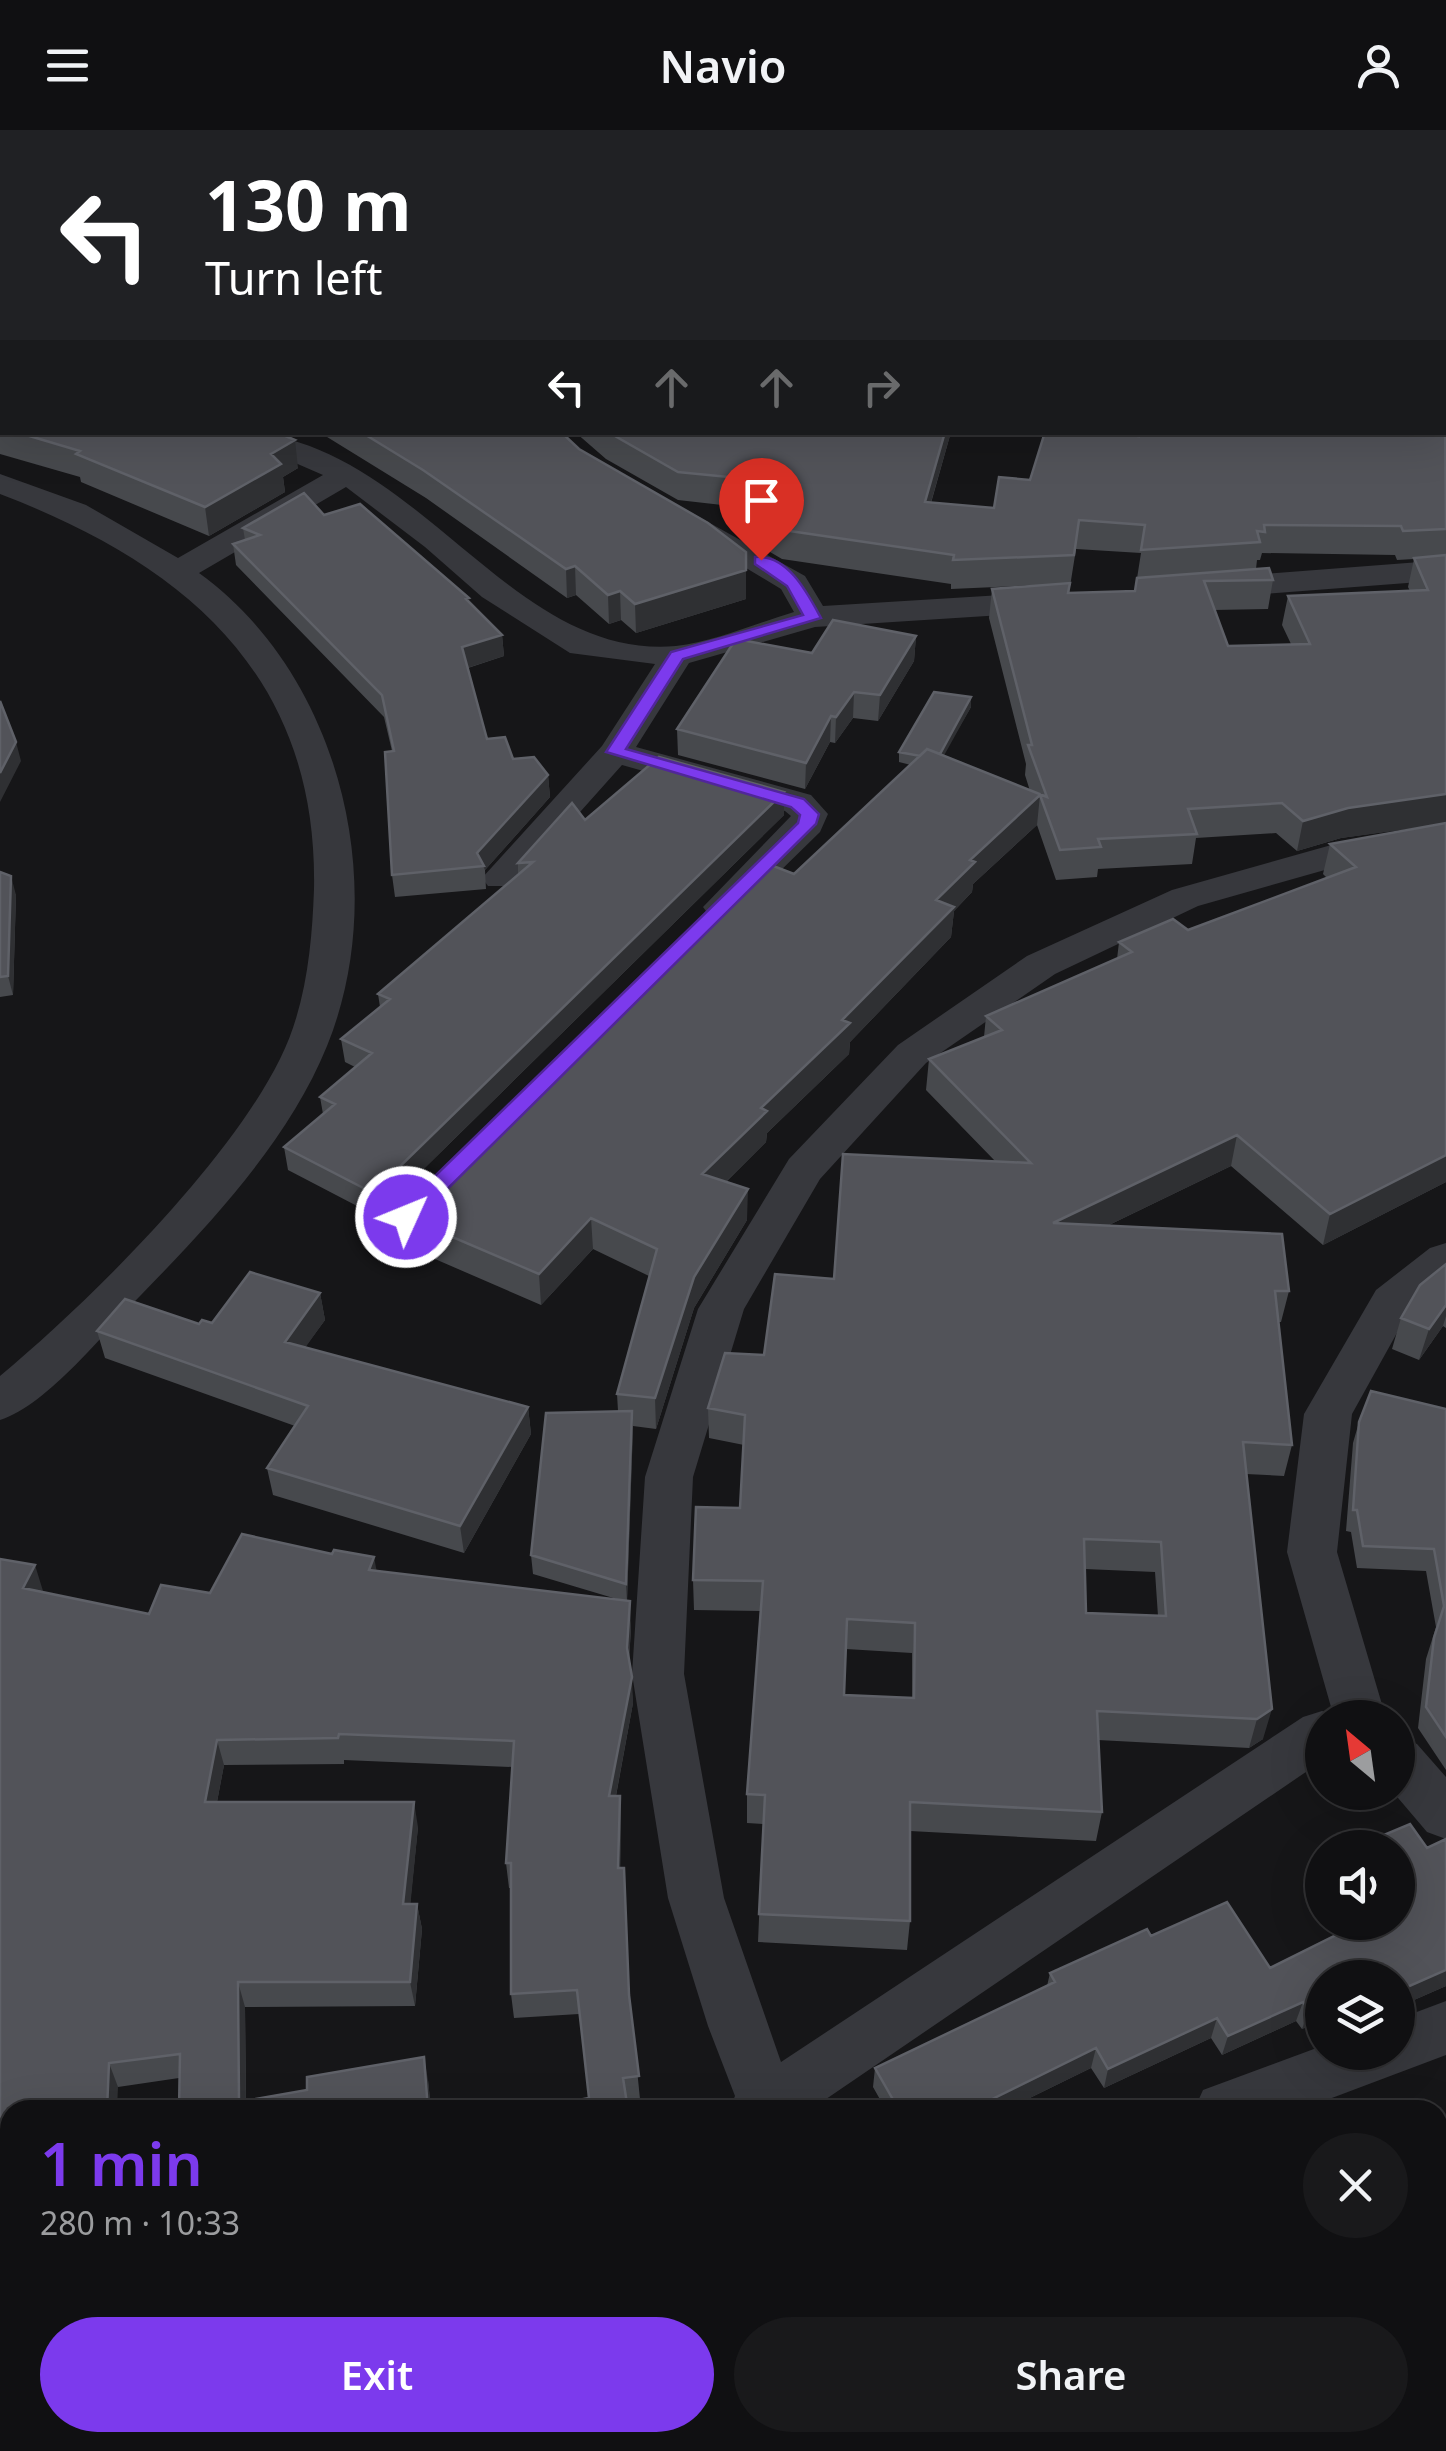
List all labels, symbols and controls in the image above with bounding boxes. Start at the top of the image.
text: Navio [659,35,787,96]
icon: menu [40,38,95,93]
icon: person [1351,38,1406,93]
text: 130 m [205,156,412,252]
icon: left [40,170,170,300]
text: Turn left [205,247,382,308]
icon: left [539,360,594,415]
icon: ahead [644,360,699,415]
icon: ahead [749,360,804,415]
icon: right [854,360,909,415]
pin [719,458,804,561]
icon: arrive [734,473,789,528]
position arrow [354,1165,458,1269]
north arrow [1305,1700,1415,1810]
map controls [1305,1700,1415,2070]
button: sound [1305,1830,1415,1940]
button: layers [1305,1960,1415,2070]
text: 1 min [40,2122,203,2204]
button: close [1303,2133,1408,2238]
text: 280 m · 10:33 [40,2201,240,2244]
button: Exit [40,2317,714,2432]
button: Share [734,2317,1408,2432]

